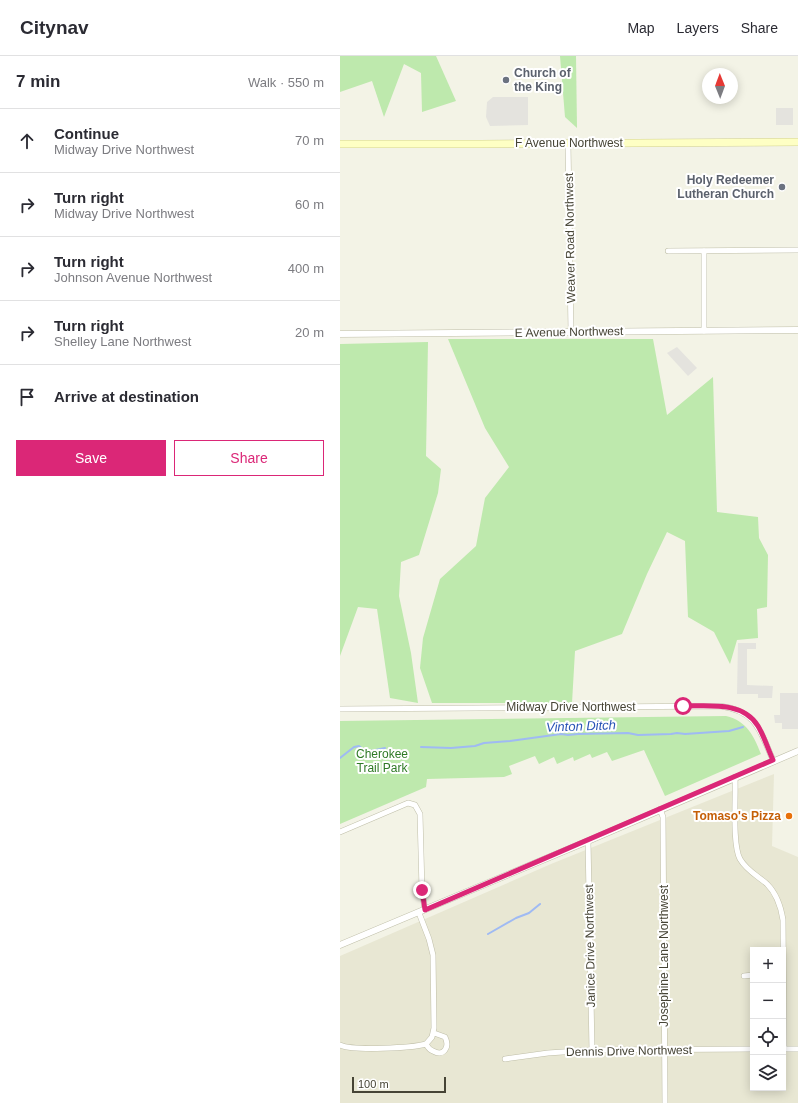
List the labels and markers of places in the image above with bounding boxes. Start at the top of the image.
place label: Church of the King [514,66,572,94]
marker: Church of the King [501,75,511,85]
place label: Holy Redeemer Lutheran Church [677,173,774,201]
marker: Holy Redeemer Lutheran Church [777,182,787,192]
place label: Tomaso's Pizza [693,809,781,823]
marker: Tomaso's Pizza [784,811,794,821]

